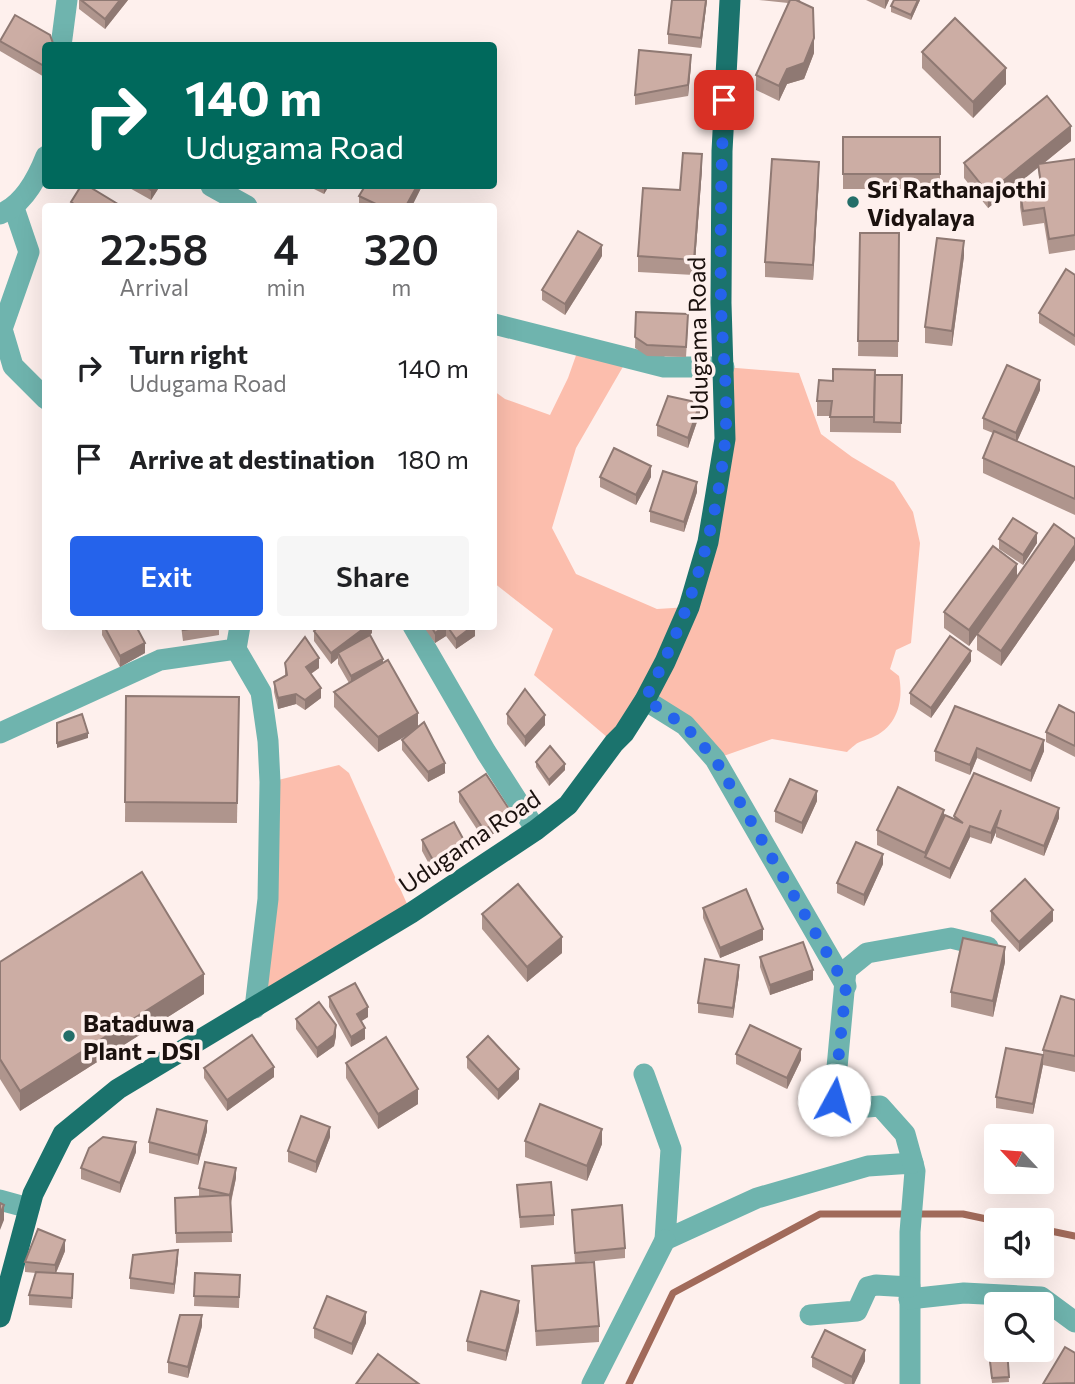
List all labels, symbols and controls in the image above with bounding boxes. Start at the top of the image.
text: 140 m [185,66,322,126]
icon: right [70,70,161,161]
pin [694,70,754,130]
icon: arrive [705,81,743,119]
text: Udugama Road [185,126,404,166]
place label: Sri Rathanajothi Vidyalaya [867,174,1047,231]
marker: Sri Rathanajothi Vidyalaya [845,194,861,210]
text: 22:58 [100,222,208,274]
text: 4 [273,222,299,274]
text: 320 [364,222,439,274]
street label: Udugama Road [681,257,713,421]
text: Arrival [119,273,189,301]
text: min [266,273,306,301]
text: m [391,273,411,301]
text: Turn right [129,338,248,369]
icon: right [70,349,108,387]
text: 140 m [398,352,469,383]
text: Udugama Road [129,369,286,397]
icon: arrive [70,440,108,478]
text: Arrive at destination [129,443,375,474]
text: 180 m [397,443,469,474]
button: Exit [70,536,263,616]
button: Share [277,536,469,616]
street label: Udugama Road [393,783,545,899]
place label: Bataduwa Plant - DSI [83,1008,201,1065]
marker: Bataduwa Plant - DSI [61,1028,77,1044]
position arrow [797,1063,871,1137]
north arrow [984,1124,1054,1194]
map controls [984,1124,1054,1362]
button: sound [984,1208,1054,1278]
button: search [984,1292,1054,1362]

